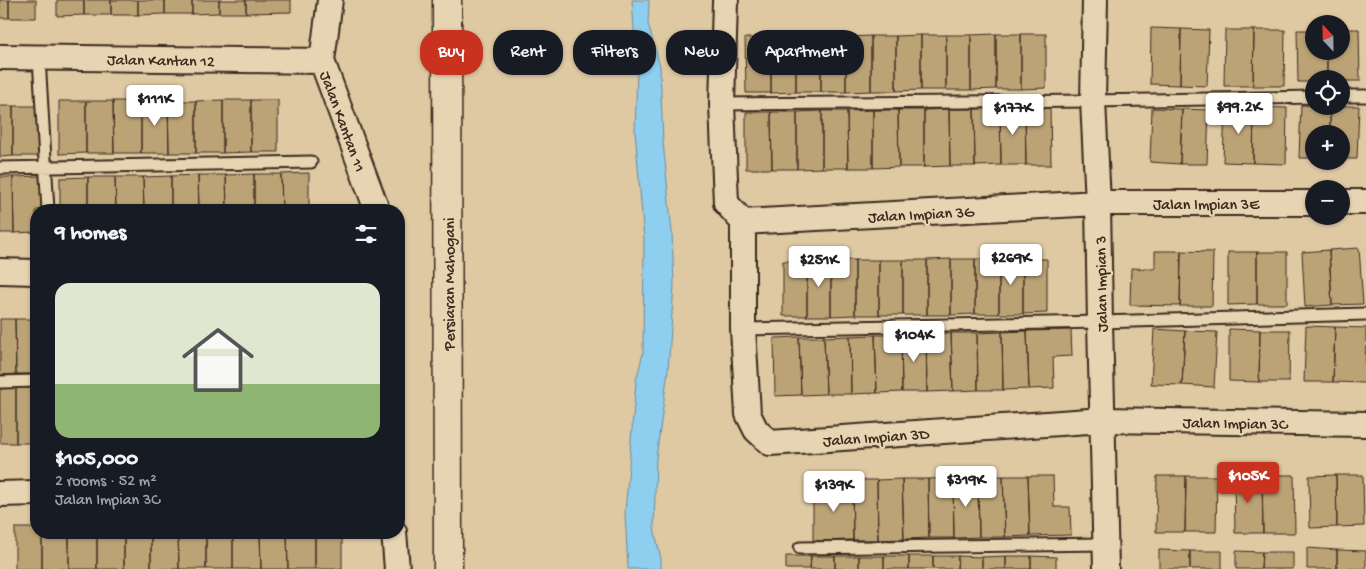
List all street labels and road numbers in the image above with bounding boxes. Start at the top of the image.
street label: Jalan Kantan 12 [107,52,215,73]
street label: Jalan Kantan 11 [314,69,368,175]
street label: Jalan Impian 3E [1153,197,1260,216]
street label: Jalan Impian 3G [868,204,976,229]
street label: Persiaran Mahogani [442,218,461,351]
street label: Jalan Impian 3 [1093,236,1114,332]
street label: Jalan Impian 3C [1182,415,1289,436]
street label: Jalan Impian 3D [822,426,931,453]

